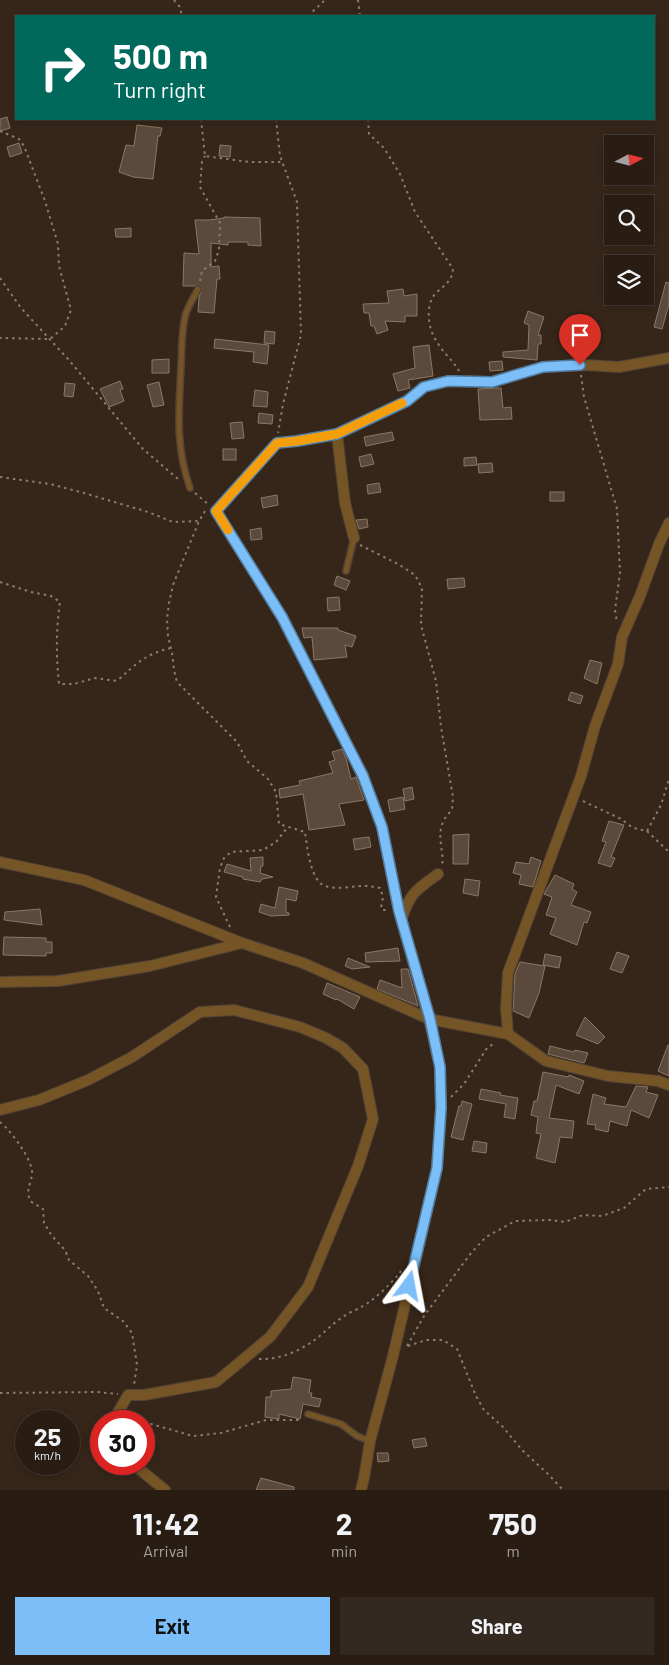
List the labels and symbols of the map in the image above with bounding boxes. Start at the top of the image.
north arrow [604,135,654,185]
pin [559,314,601,365]
position arrow [382,1259,434,1311]
speed limit sign: 30 [90,1410,155,1475]

